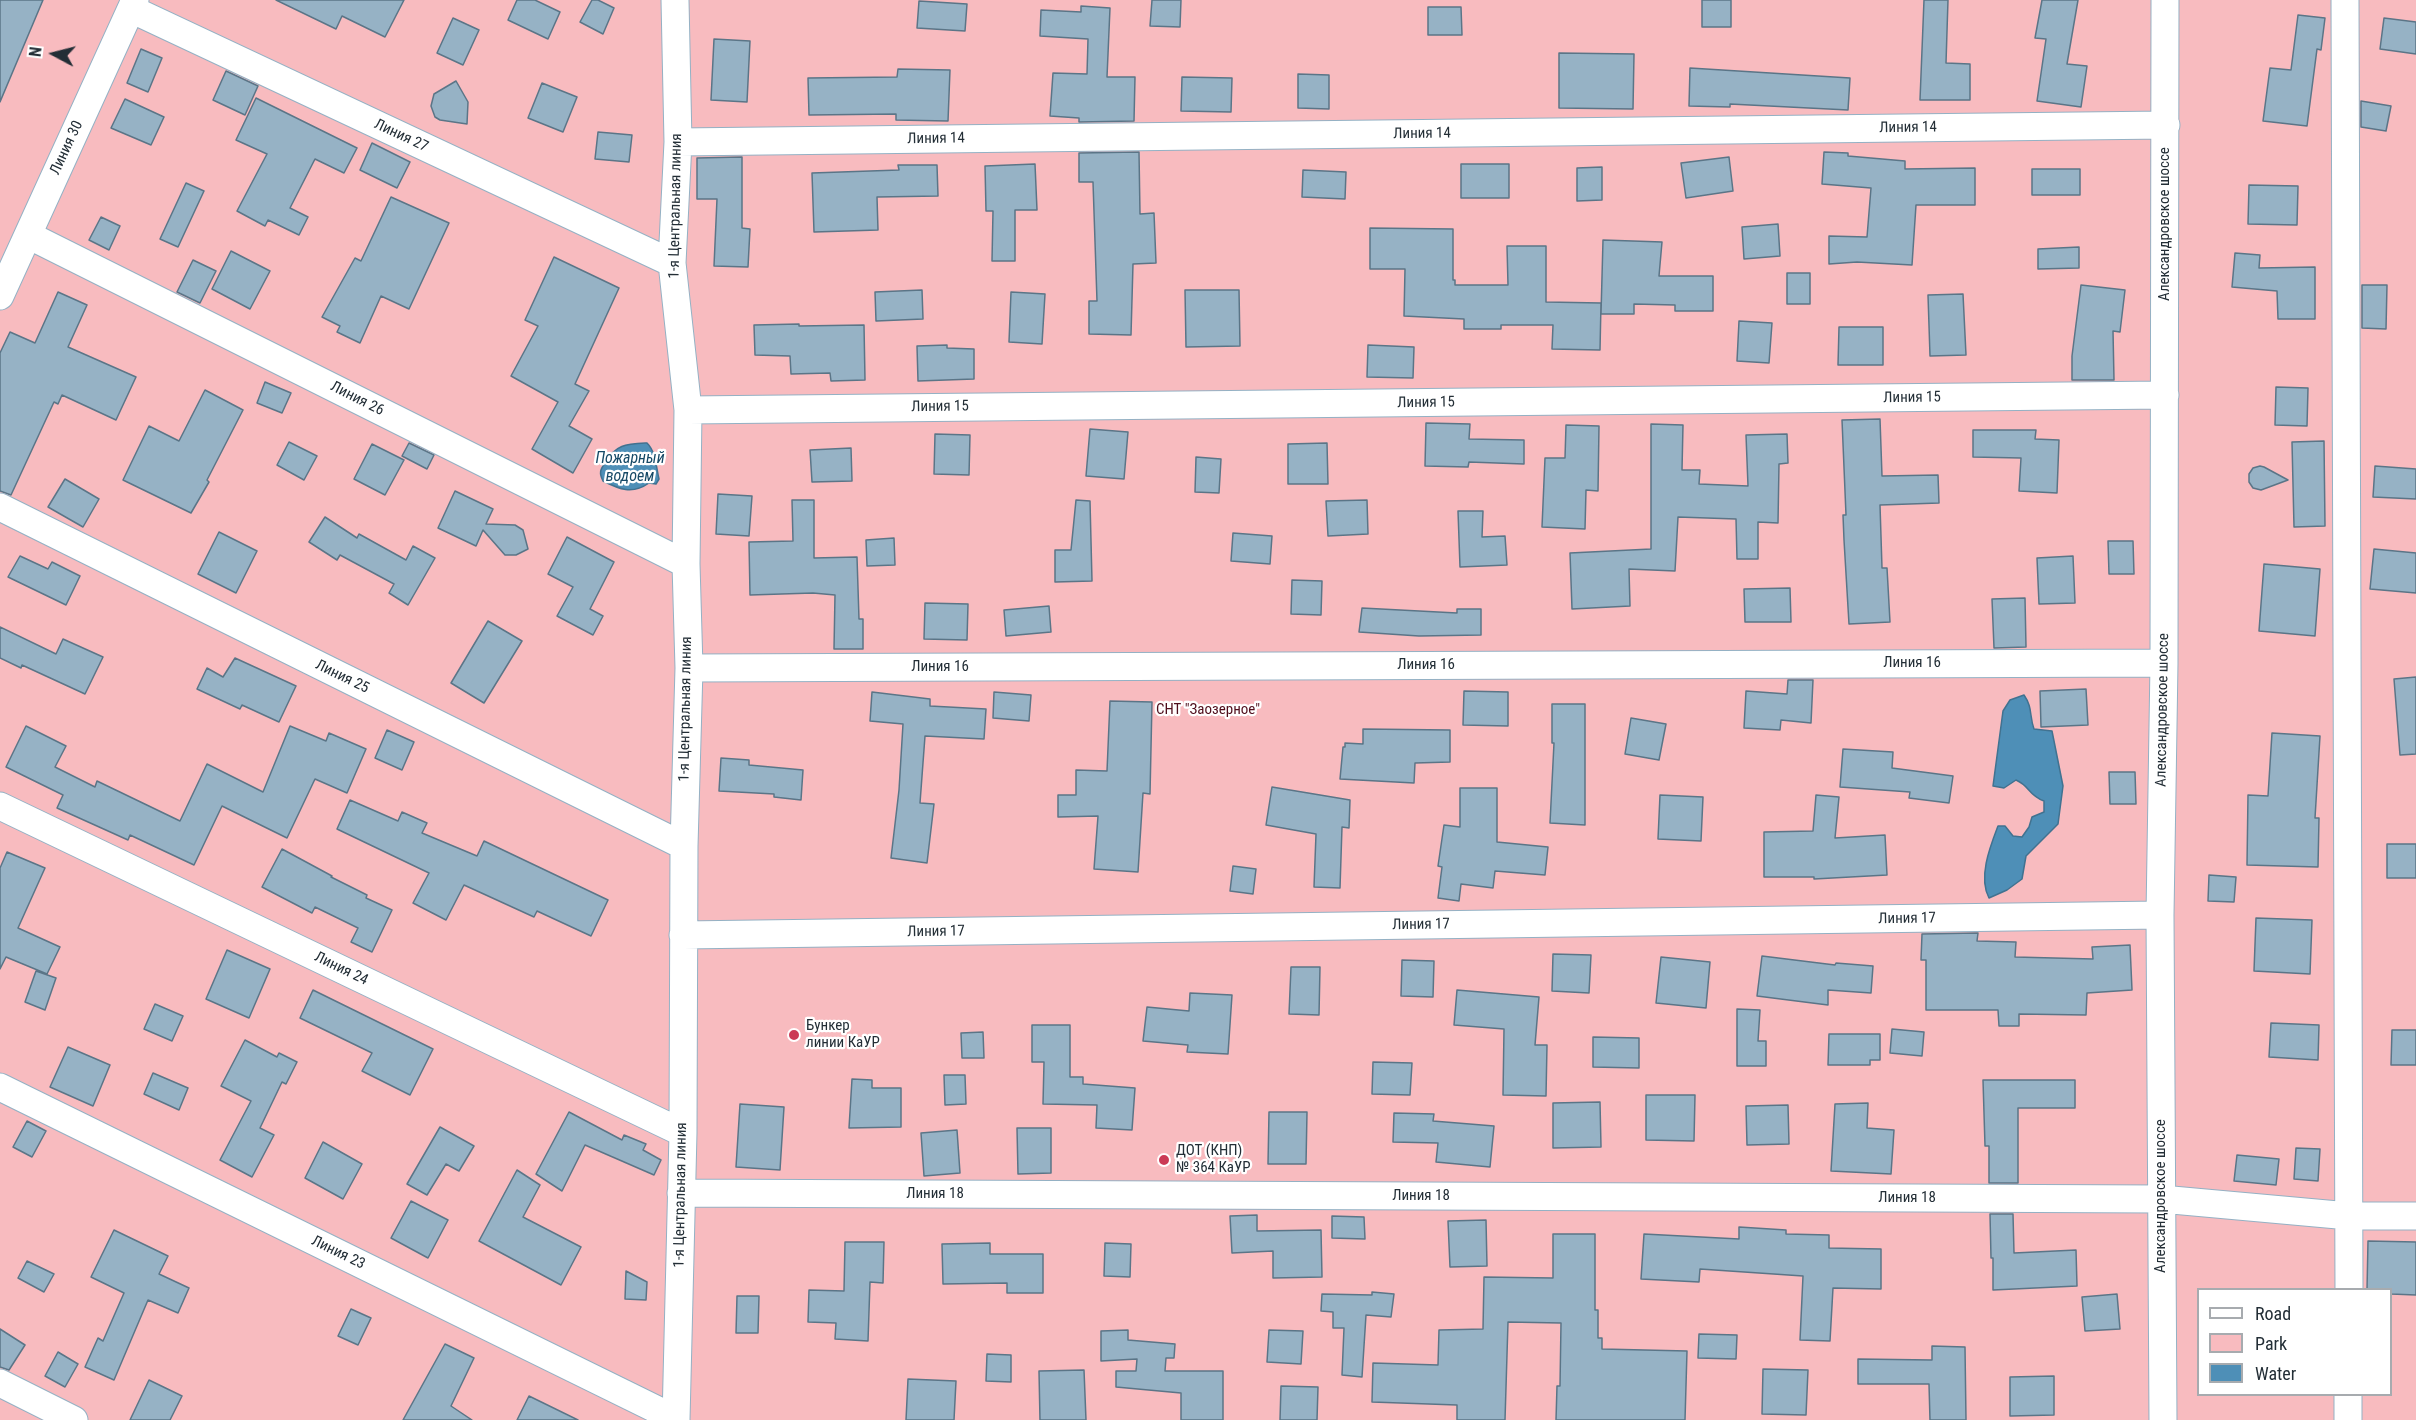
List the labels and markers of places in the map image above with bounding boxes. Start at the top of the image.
place label: Бункер линии КаУР [806,1017,880,1052]
marker: Бункер линии КаУР [787,1028,801,1042]
place label: ДОТ (КНП) № 364 КаУР [1176,1142,1251,1177]
marker: ДОТ (КНП) № 364 КаУР [1157,1153,1171,1167]

